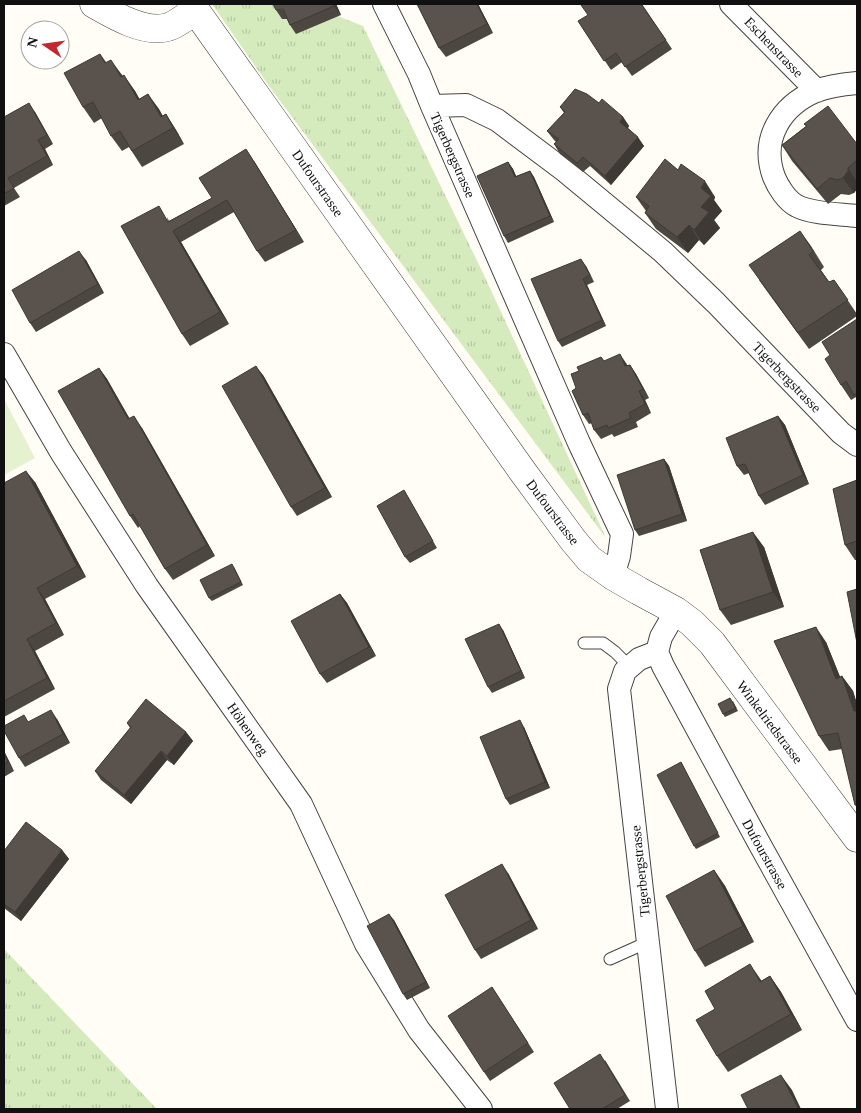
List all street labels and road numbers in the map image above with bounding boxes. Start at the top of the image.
street label: Eschenstrasse [741,14,806,81]
street label: Tigerbergstrasse [427,110,478,200]
street label: Dufourstrasse [289,147,346,219]
street label: Tigerbergstrasse [749,339,824,416]
street label: Dufourstrasse [523,477,582,548]
street label: Winkelriedstrasse [734,678,806,767]
street label: Höhenweg [224,700,271,758]
street label: Dufourstrasse [739,817,790,892]
street label: Tigerbergstrasse [628,825,653,917]

